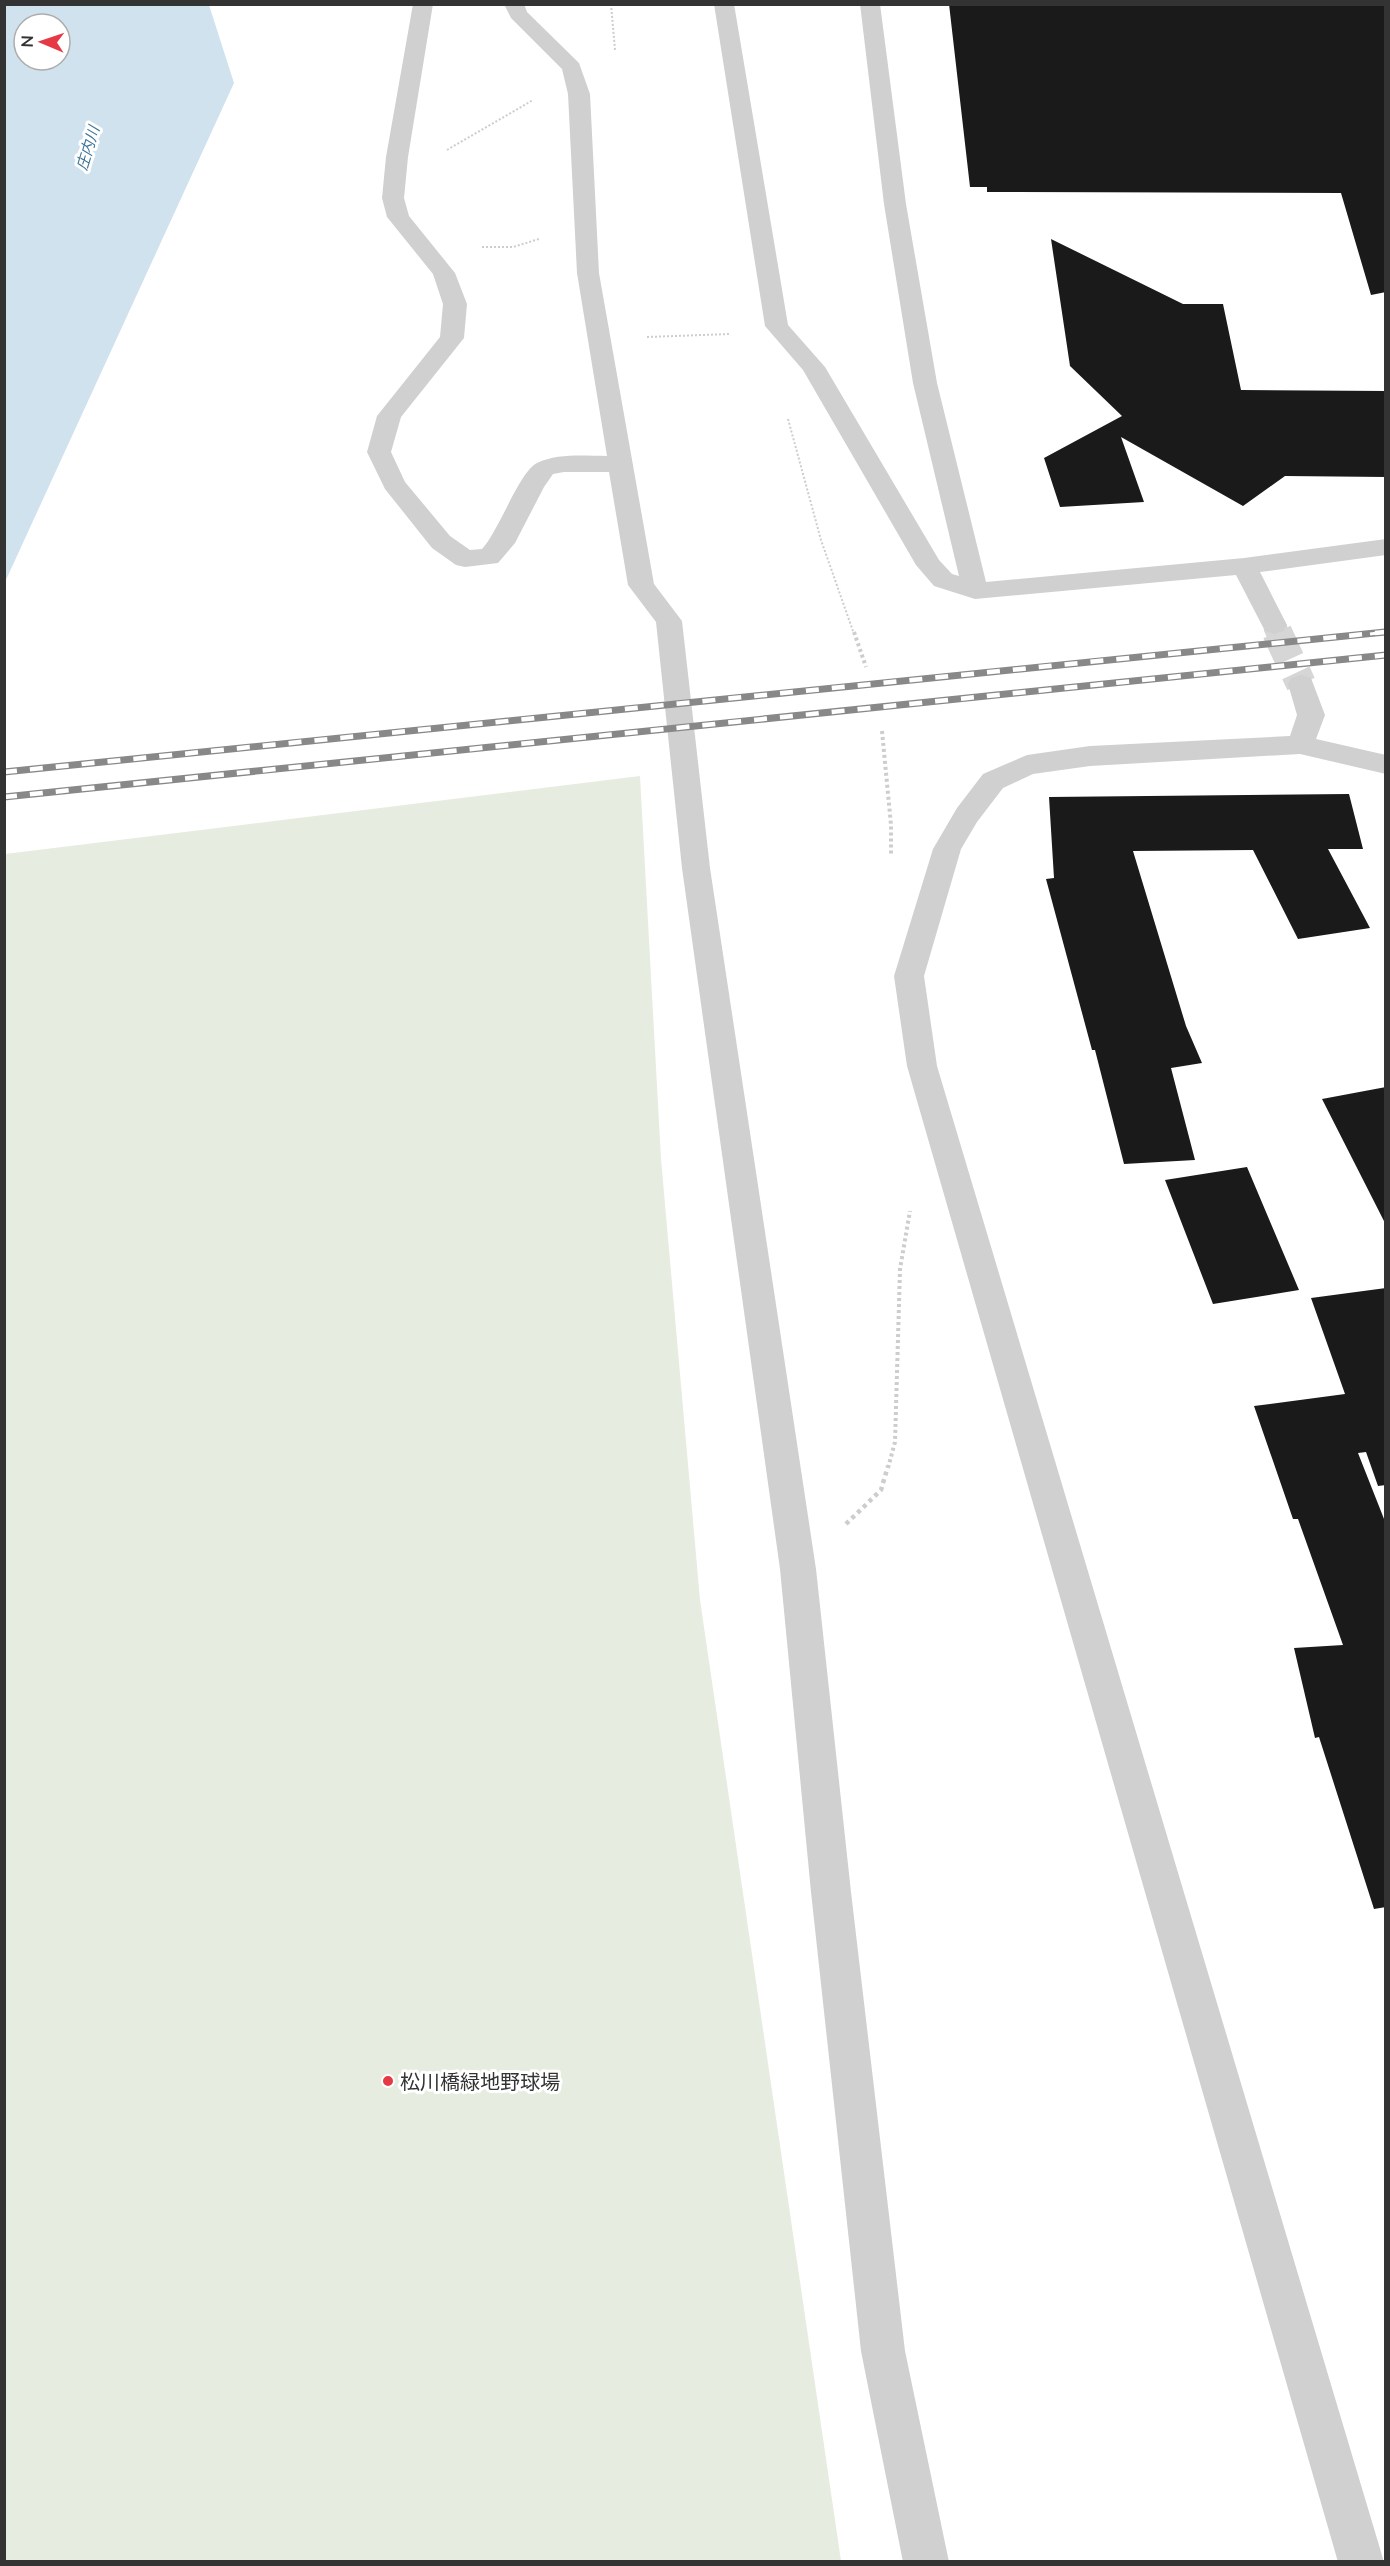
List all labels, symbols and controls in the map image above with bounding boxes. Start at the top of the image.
north arrow [12,12,72,72]
text: N [17,35,36,48]
water label: 庄内川 [72,122,103,172]
place label: 松川橋緑地野球場 [400,2069,560,2093]
marker: 松川橋緑地野球場 [381,2074,395,2088]

